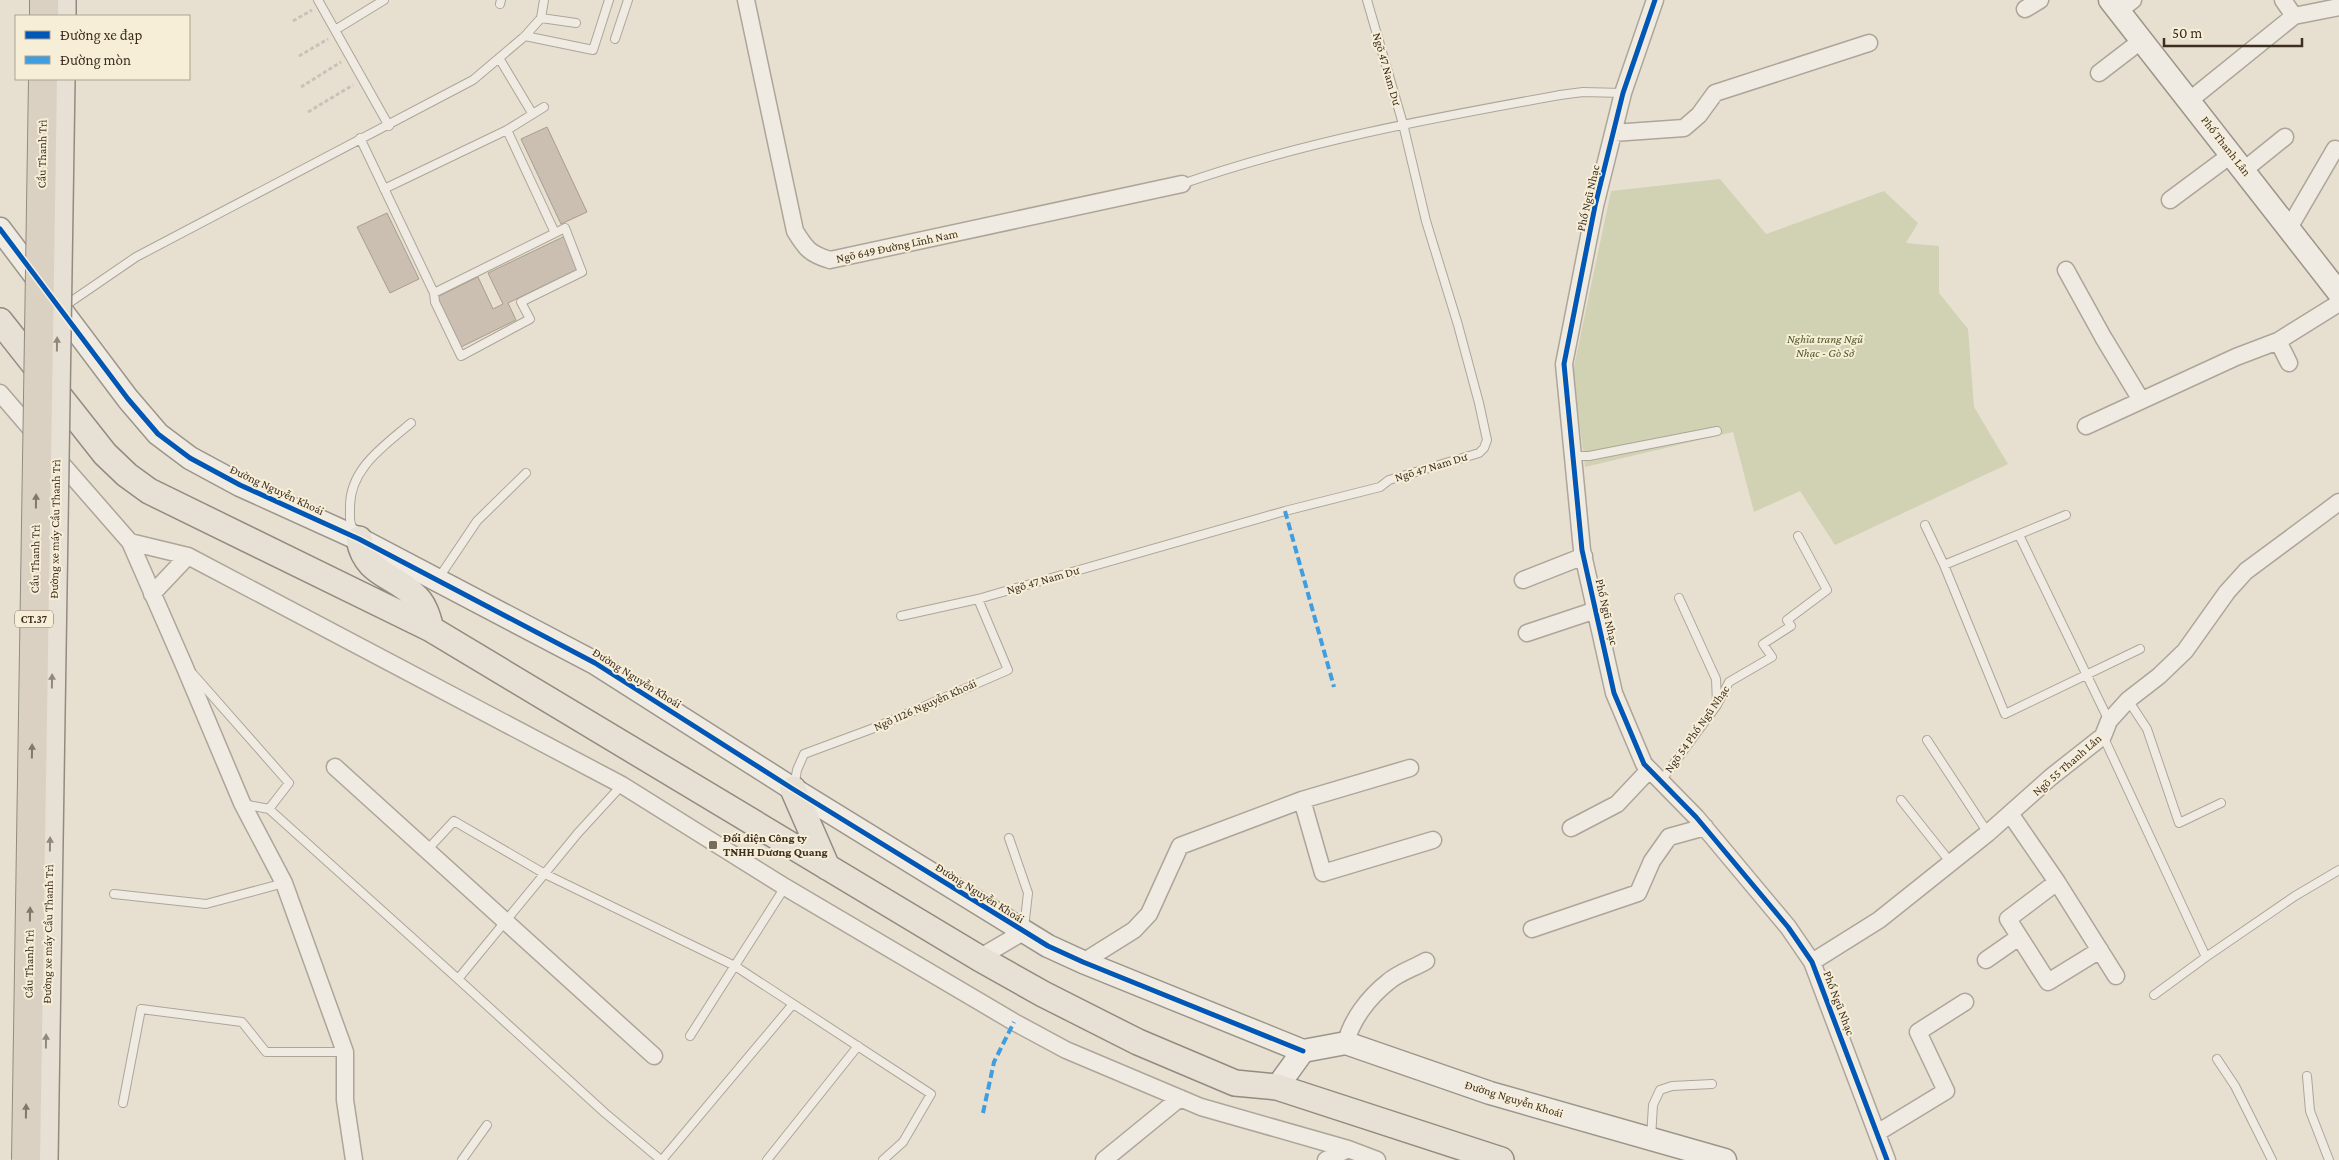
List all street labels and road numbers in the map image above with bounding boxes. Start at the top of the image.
street label: Ngõ 47 Nam Dư [1370,31,1404,108]
street label: Phố Thanh Lân [2198,113,2254,179]
street label: Cầu Thanh Trì [34,119,50,189]
street label: Phố Ngũ Nhạc [1574,163,1602,233]
street label: Ngõ 649 Đường Lĩnh Nam [835,226,960,266]
street label: Ngõ 47 Nam Dư [1393,449,1469,485]
street label: Đường xe máy Cầu Thanh Trì [47,459,63,599]
street label: Đường Nguyễn Khoái [228,462,326,518]
street label: Cầu Thanh Trì [27,524,43,594]
street label: Ngõ 47 Nam Dư [1005,563,1082,597]
street label: Phố Ngũ Nhạc [1593,577,1621,647]
road number: CT.37 [15,610,53,628]
street label: Đường Nguyễn Khoái [590,645,684,711]
street label: Ngõ 1126 Nguyễn Khoái [871,676,979,734]
street label: Ngõ 54 Phố Ngũ Nhạc [1662,683,1732,775]
street label: Ngõ 55 Thanh Lân [2030,731,2105,799]
street label: Đường Nguyễn Khoái [933,860,1027,926]
street label: Đường xe máy Cầu Thanh Trì [40,864,56,1004]
street label: Cầu Thanh Trì [21,929,37,999]
street label: Phố Ngũ Nhạc [1820,969,1858,1037]
street label: Đường Nguyễn Khoái [1463,1077,1565,1121]

